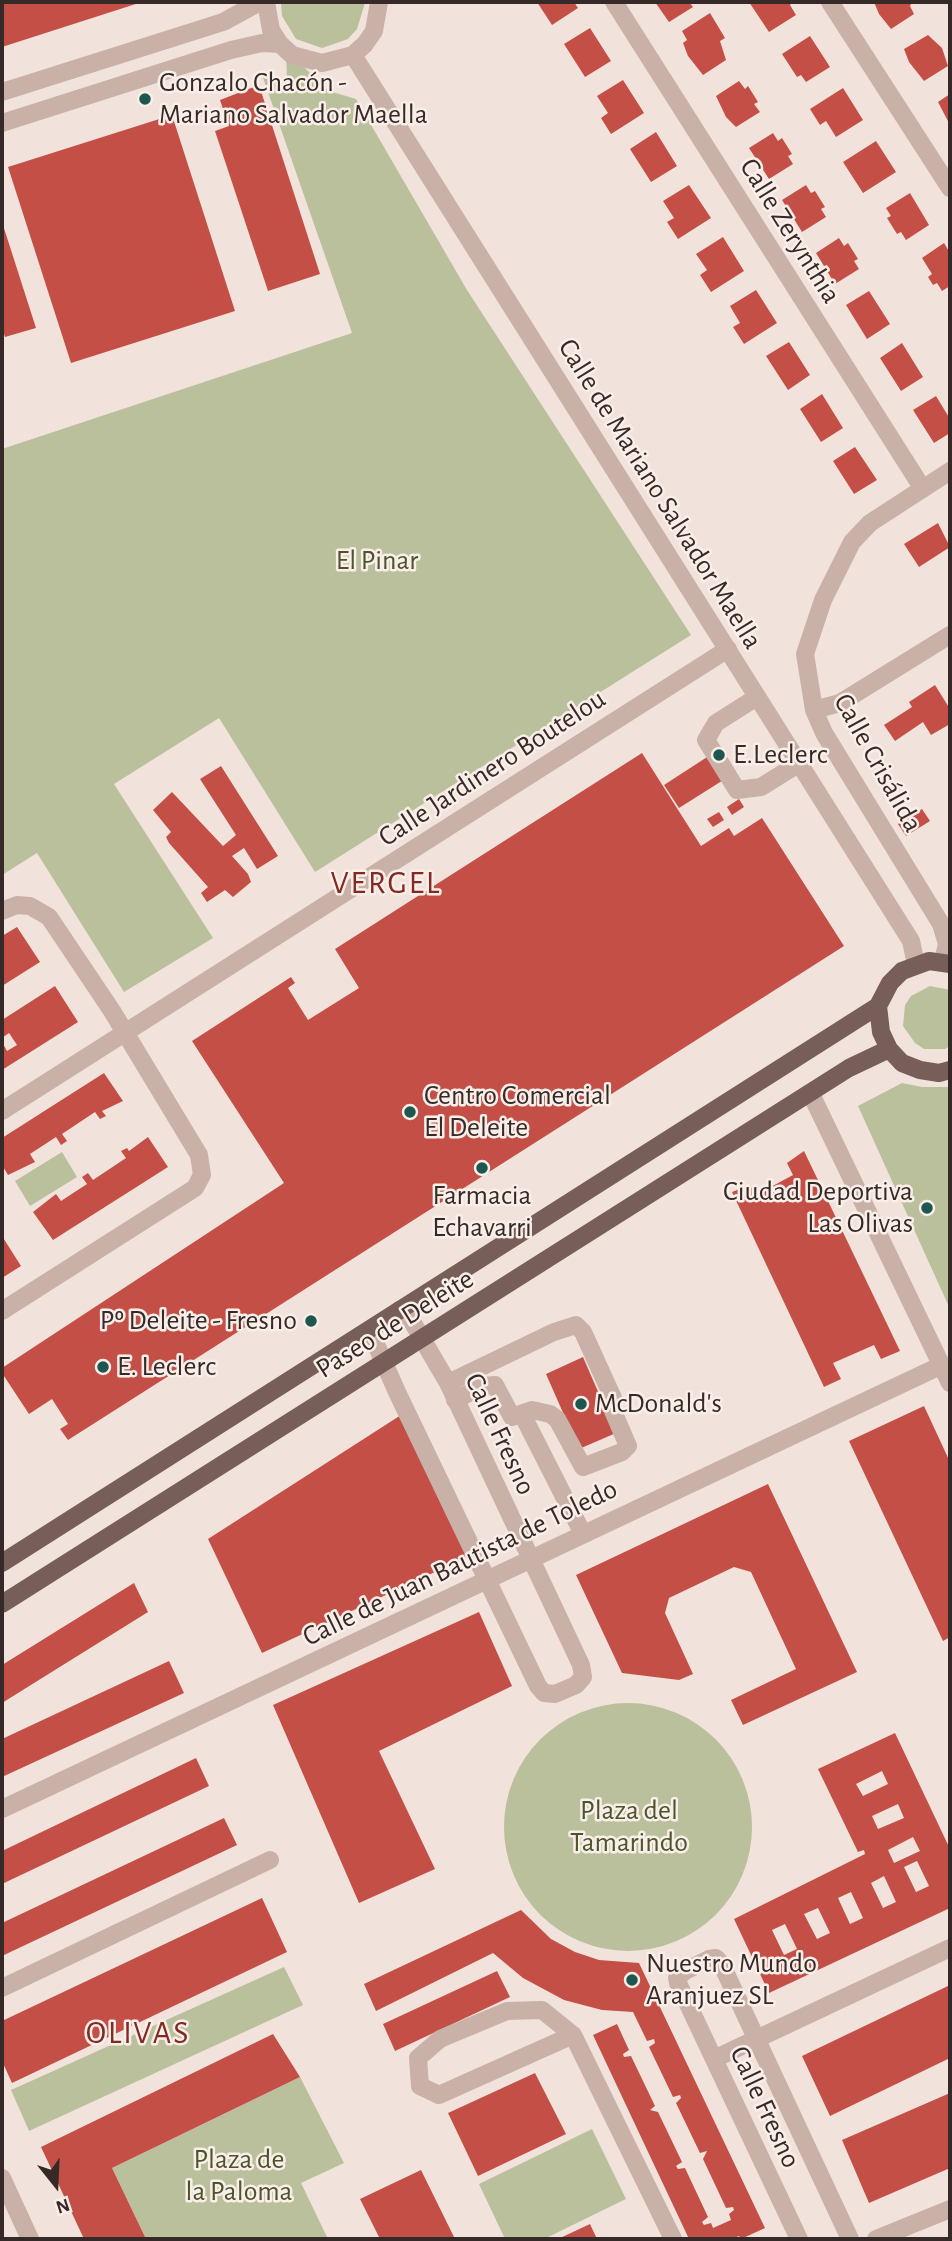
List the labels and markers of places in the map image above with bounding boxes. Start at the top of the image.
place label: Gonzalo Chacón - Mariano Salvador Maella [159,66,428,132]
marker: Gonzalo Chacón - Mariano Salvador Maella [137,91,153,107]
place label: E.Leclerc [733,738,827,772]
marker: E.Leclerc [711,747,727,763]
place label: Centro Comercial El Deleite [424,1079,611,1145]
marker: Centro Comercial El Deleite [402,1104,418,1120]
marker: Farmacia Echavarri [474,1160,490,1176]
place label: Ciudad Deportiva Las Olivas [723,1175,913,1241]
place label: Farmacia Echavarri [432,1179,532,1245]
marker: Ciudad Deportiva Las Olivas [919,1200,935,1216]
place label: Pº Deleite - Fresno [100,1304,297,1338]
marker: Pº Deleite - Fresno [303,1313,319,1329]
place label: E. Leclerc [117,1350,216,1384]
marker: E. Leclerc [95,1359,111,1375]
place label: McDonald's [595,1387,722,1421]
marker: McDonald's [573,1396,589,1412]
place label: Nuestro Mundo Aranjuez SL [646,1947,817,2013]
marker: Nuestro Mundo Aranjuez SL [624,1972,640,1988]

